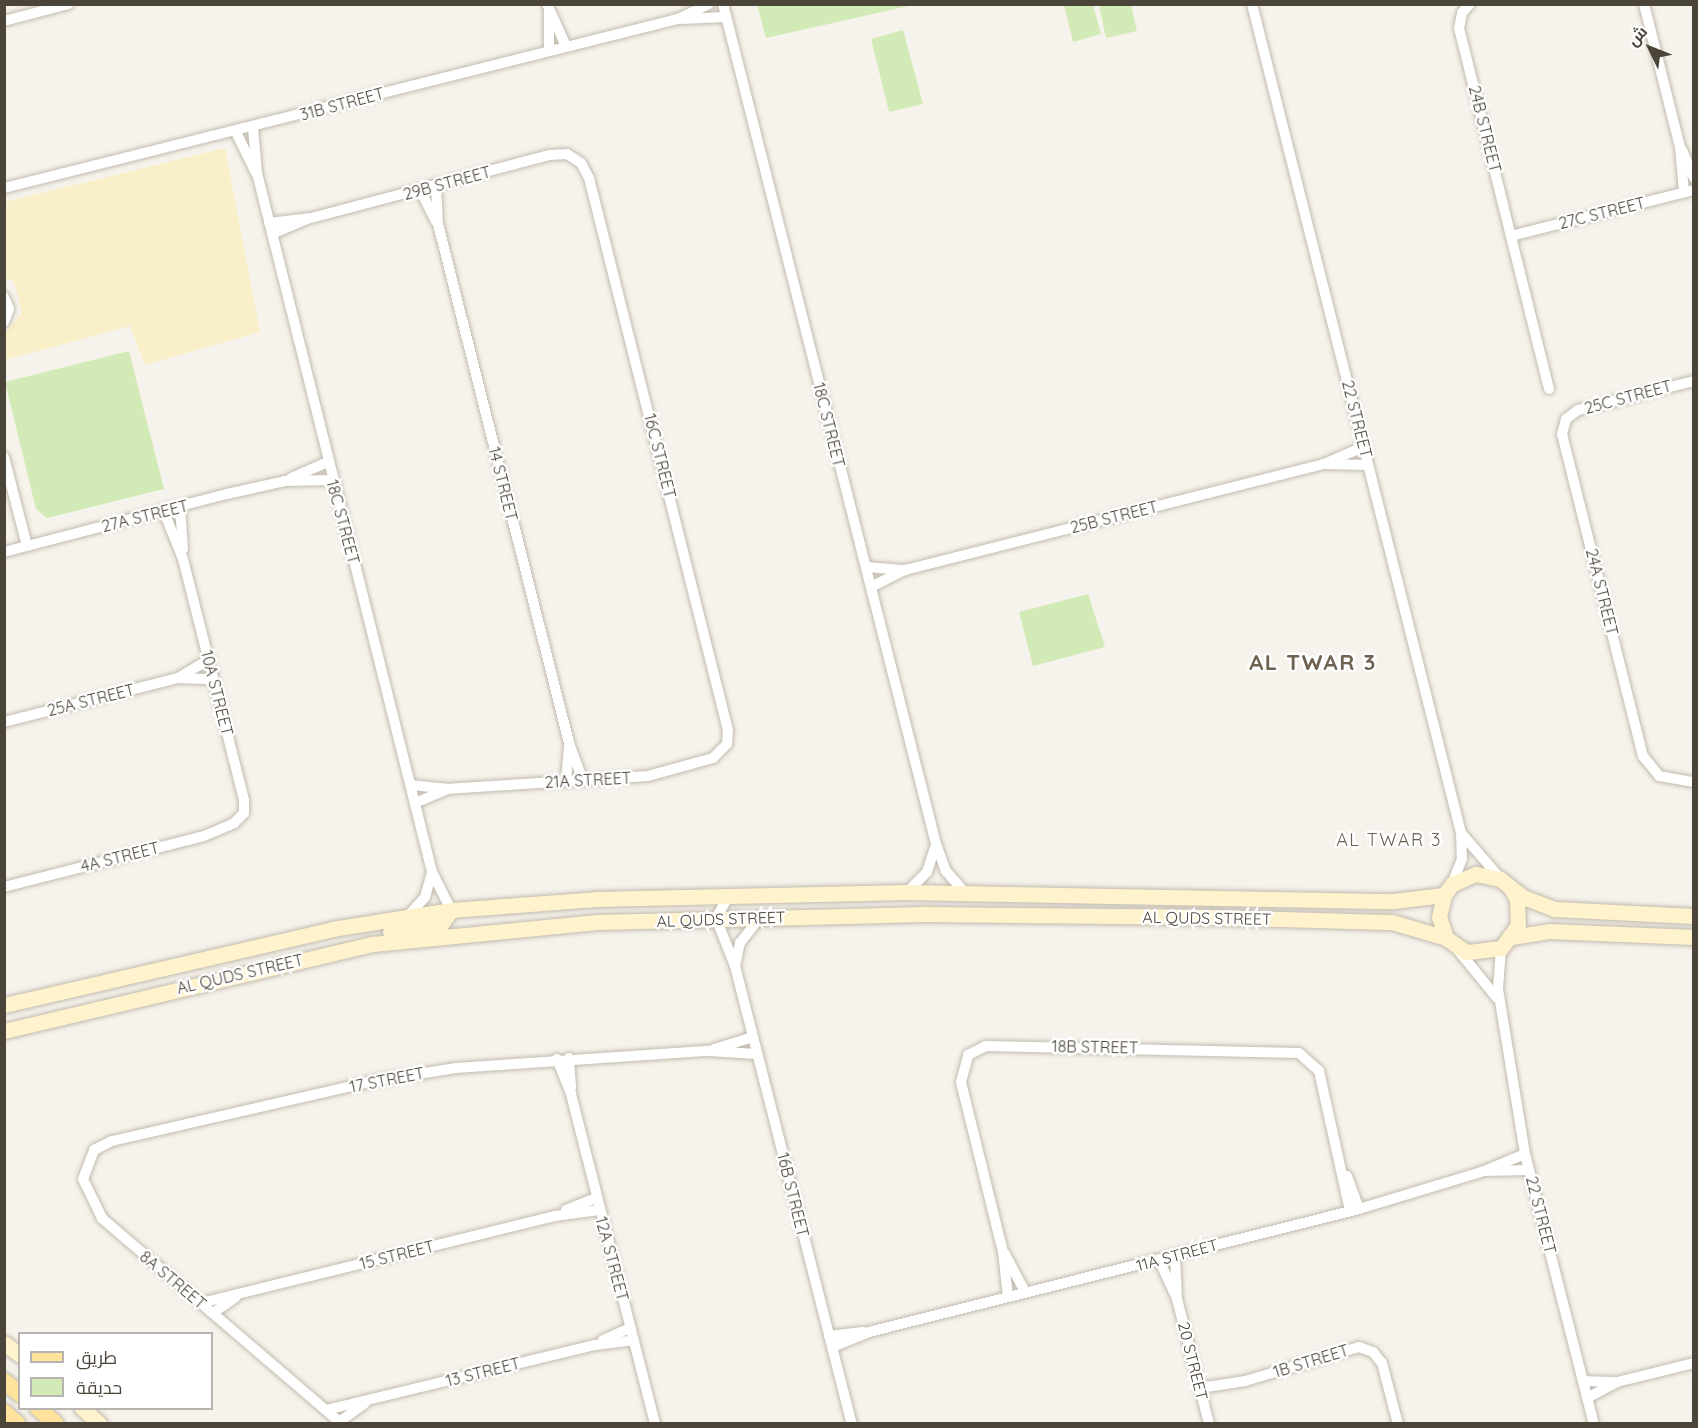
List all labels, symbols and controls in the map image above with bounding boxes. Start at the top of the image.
north arrow [1620,18,1680,78]
text: ش [1623,21,1651,50]
street label: 24B STREET [1465,83,1505,175]
street label: 31B STREET [298,84,386,124]
street label: 29B STREET [401,162,493,204]
street label: 27C STREET [1557,193,1647,233]
street label: 25C STREET [1582,376,1674,418]
street label: 22 STREET [1338,378,1376,460]
street label: 18C STREET [809,381,849,469]
street label: 16C STREET [640,412,680,500]
street label: 14 STREET [485,445,521,523]
street label: 18C STREET [323,478,363,566]
street label: 27A STREET [100,496,190,536]
street label: 25B STREET [1068,497,1160,537]
street label: 24A STREET [1582,547,1622,637]
street label: 10A STREET [197,648,237,738]
district label: AL TWAR 3 [1249,650,1377,676]
street label: 25A STREET [45,680,137,720]
street label: 21A STREET [544,768,632,792]
district label: AL TWAR 3 [1336,829,1442,851]
street label: 4A STREET [79,838,161,876]
street label: AL QUDS STREET [656,907,786,931]
street label: AL QUDS STREET [1142,907,1272,929]
street label: AL QUDS STREET [175,950,305,998]
street label: 18B STREET [1052,1037,1138,1057]
street label: 17 STREET [348,1063,426,1097]
street label: 16B STREET [773,1151,813,1239]
street label: 22 STREET [1522,1174,1560,1256]
street label: 12A STREET [592,1215,632,1303]
street label: 11A STREET [1134,1235,1220,1275]
street label: 15 STREET [358,1236,436,1274]
street label: 8A STREET [136,1247,210,1313]
street label: 20 STREET [1174,1320,1212,1402]
legend [18,1332,213,1410]
street label: 1B STREET [1271,1340,1351,1382]
text: طريق [76,1346,117,1369]
street label: 13 STREET [444,1354,522,1390]
text: حديقة [76,1376,122,1399]

